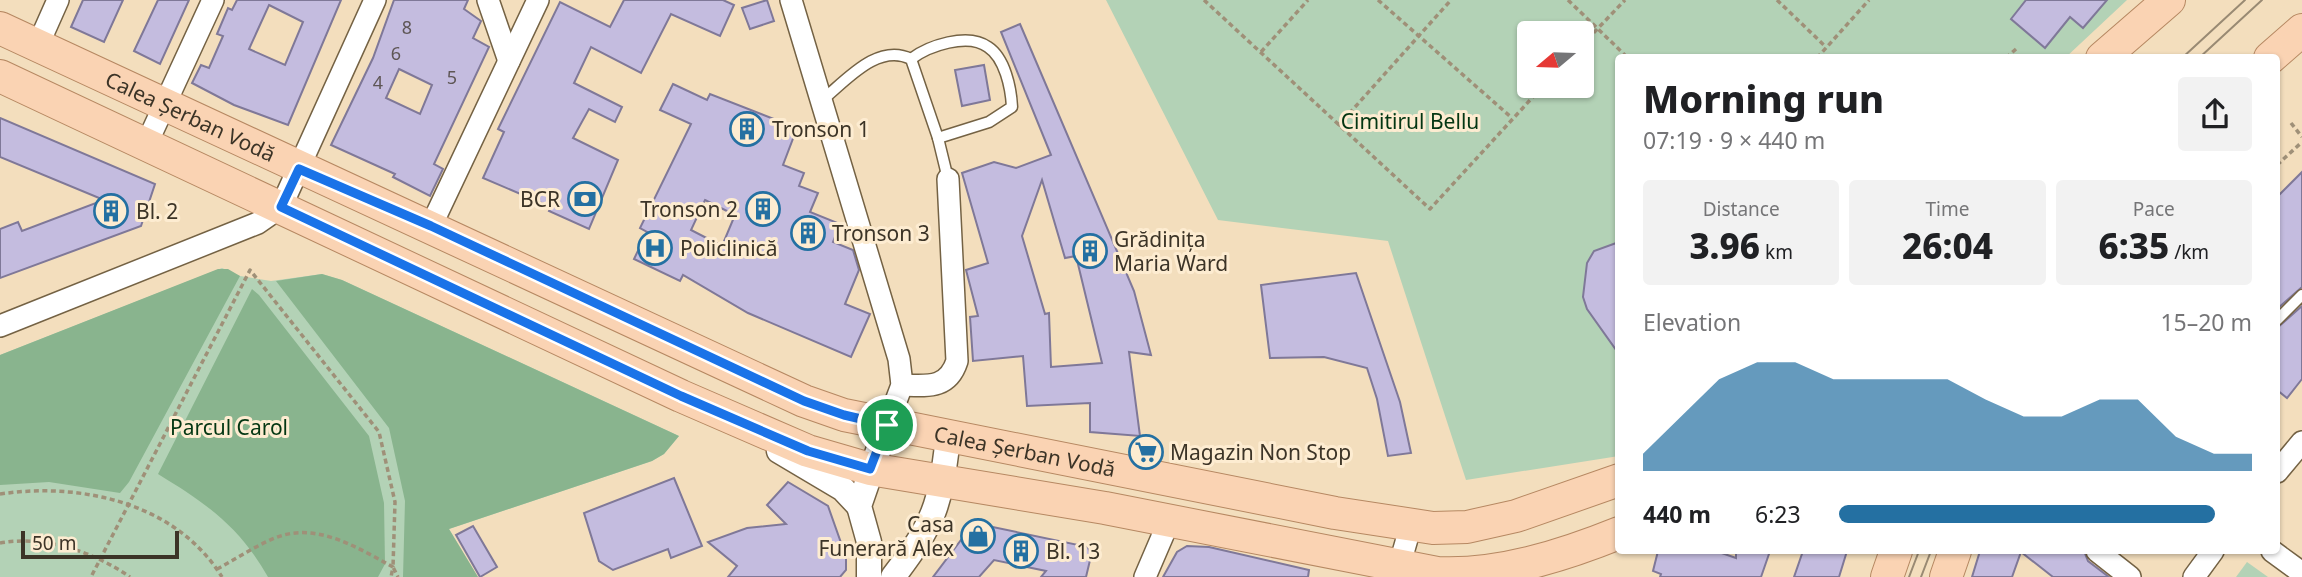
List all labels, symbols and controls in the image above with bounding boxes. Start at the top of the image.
house number: 8 [402,15,412,39]
north arrow [1517,21,1594,98]
map controls [1517,21,1594,98]
house number: 6 [391,41,401,65]
street label: Calea Șerban Vodă [101,65,280,168]
house number: 5 [447,65,457,89]
house number: 4 [373,70,383,94]
text: Morning run [1643,72,1884,124]
button: share [2178,77,2252,151]
park label: Cimitirul Bellu [1341,107,1479,135]
building icon: Tronson 1 [728,110,766,148]
place label: Tronson 1 [772,115,870,143]
text: 07:19 · 9 × 440 m [1643,124,1825,156]
bank icon: BCR [566,180,604,218]
place label: BCR [520,185,560,213]
building icon: Tronson 2 [744,190,782,228]
building icon: Bl. 2 [92,192,130,230]
place label: Tronson 2 [640,195,738,223]
text: Distance [1703,196,1780,222]
text: Time [1926,196,1969,222]
text: Pace [2133,196,2175,222]
place label: Bl. 2 [136,197,178,225]
building icon: Tronson 3 [789,214,827,252]
place label: Tronson 3 [832,219,930,247]
text: 3.96 [1689,222,1760,269]
text: 26:04 [1902,222,1993,269]
text: 6:35 [2099,222,2169,269]
place label: Grădinița Maria Ward [1114,225,1228,277]
hospital icon: Policlinică [636,229,674,267]
building icon: Grădinița Maria Ward [1071,232,1109,270]
place label: Policlinică [680,234,777,262]
text: km [1760,239,1793,265]
text: /km [2169,239,2209,265]
text: Elevation [1643,306,1741,338]
text: 15–20 m [2160,306,2252,338]
pin [857,395,917,455]
icon: arrive [868,406,906,444]
park label: Parcul Carol [170,413,288,441]
street label: Calea Șerban Vodă [932,419,1118,483]
supermarket icon: Magazin Non Stop [1127,433,1165,471]
place label: Magazin Non Stop [1170,438,1351,466]
text: 440 m [1643,498,1711,530]
text: 6:23 [1755,498,1801,530]
place label: Casa Funerară Alex [818,510,954,562]
shop icon: Casa Funerară Alex [959,517,997,555]
scale bar [21,528,178,560]
text: 50 m [32,530,76,556]
building icon: Bl. 13 [1002,532,1040,570]
place label: Bl. 13 [1046,537,1100,565]

